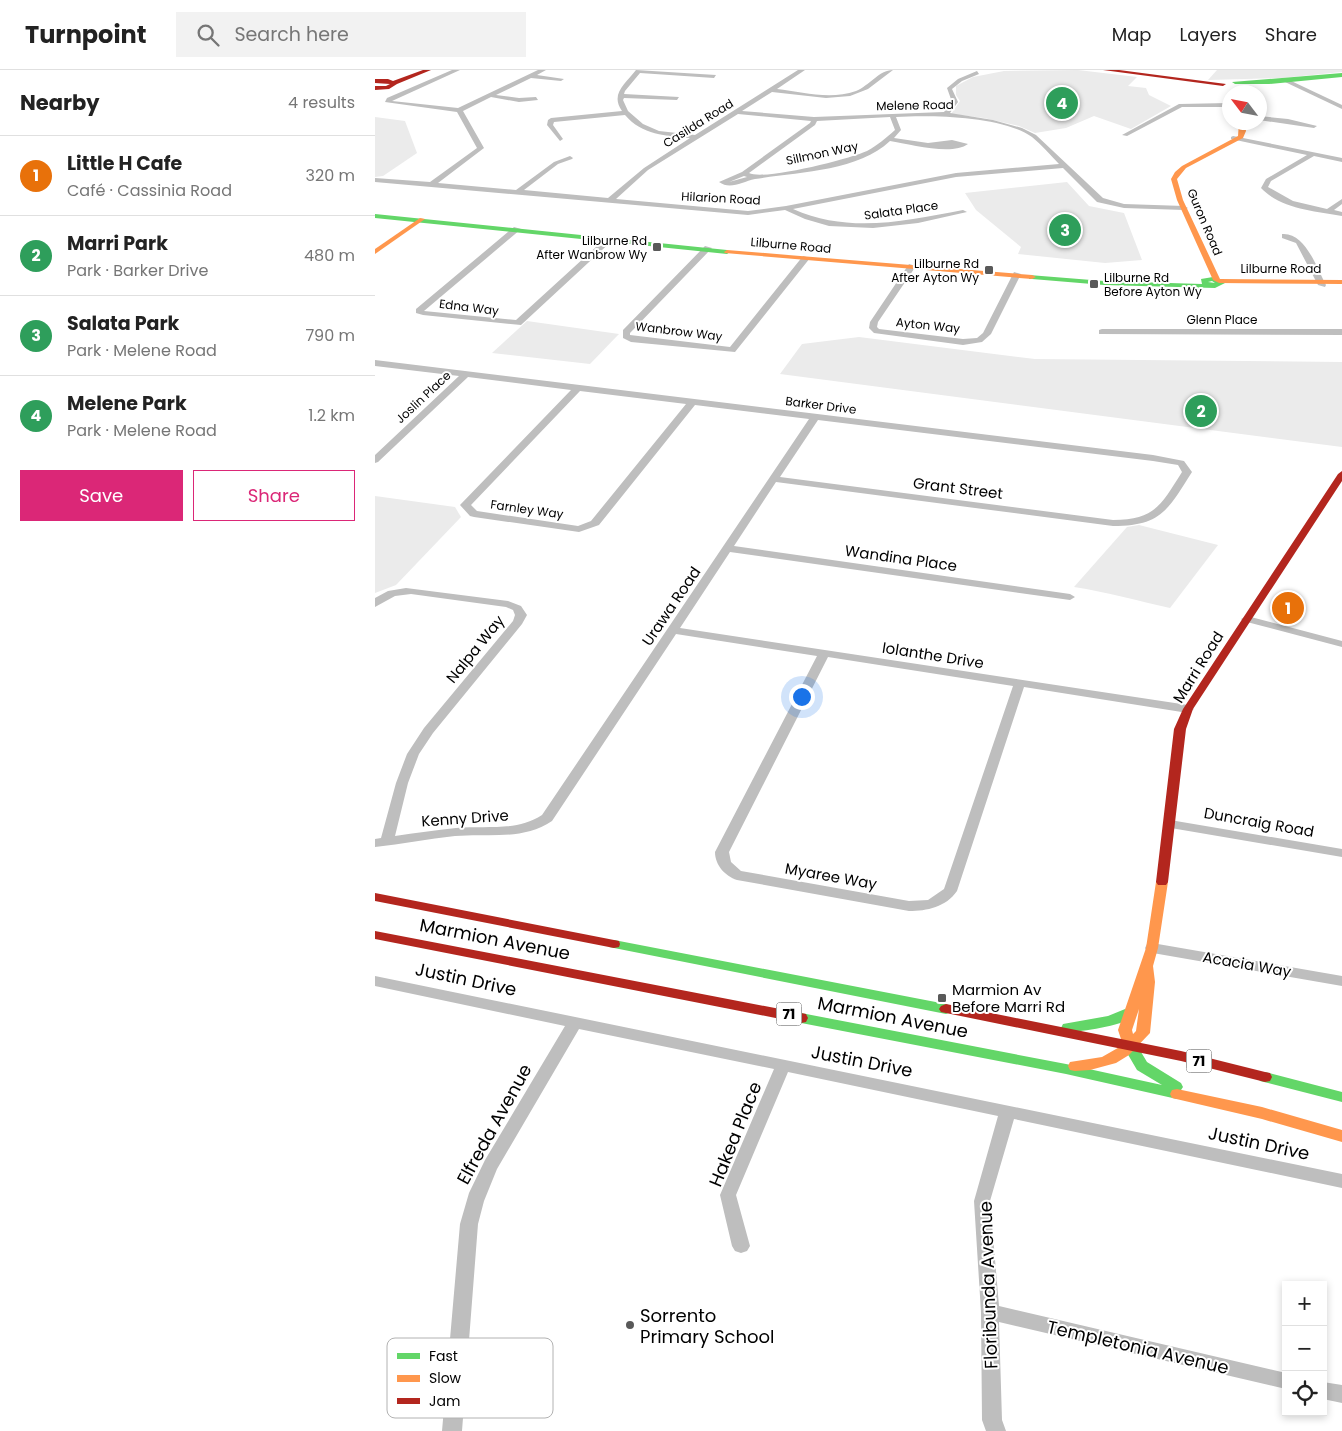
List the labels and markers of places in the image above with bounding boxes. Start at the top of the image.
pin: 4 [1046,84,1078,122]
pin: 3 [1049,211,1081,249]
place label: Lilburne Rd After Wanbrow Wy [536,232,647,263]
marker: Lilburne Rd After Wanbrow Wy [651,241,663,253]
place label: Lilburne Rd After Ayton Wy [891,255,979,286]
marker: Lilburne Rd After Ayton Wy [983,264,995,276]
place label: Lilburne Rd Before Ayton Wy [1104,269,1202,300]
marker: Lilburne Rd Before Ayton Wy [1088,278,1100,290]
pin: 2 [1185,392,1217,430]
pin: 1 [1272,589,1304,627]
place label: Marmion Av Before Marri Rd [952,979,1065,1017]
marker: Marmion Av Before Marri Rd [936,992,948,1004]
place label: Sorrento Primary School [640,1303,774,1349]
marker: Sorrento Primary School [624,1319,636,1331]

